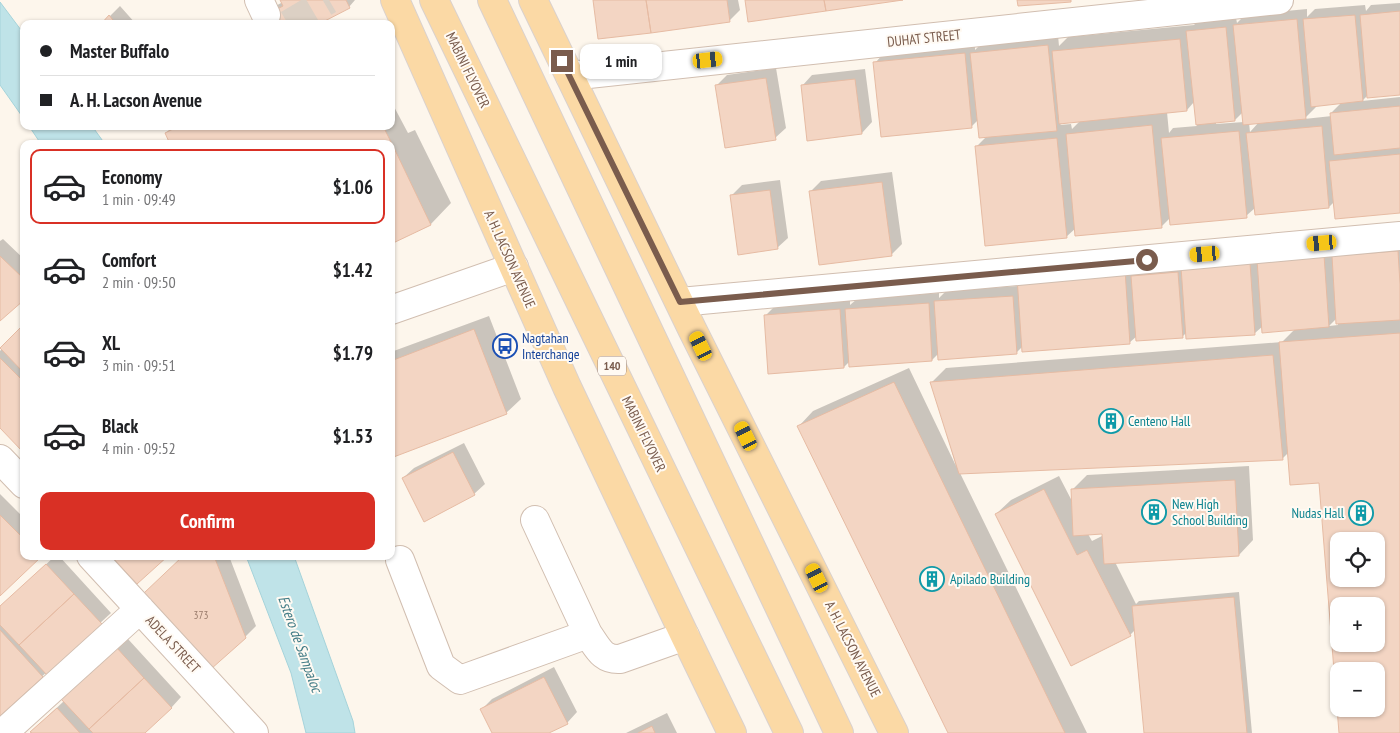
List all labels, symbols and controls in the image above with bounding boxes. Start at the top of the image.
street label: DUHAT STREET [886,25,962,51]
street label: MABINI FLYOVER [442,29,494,111]
text: Master Buffalo [70,39,169,63]
callout: 1 min [580,44,662,78]
route end [551,50,573,72]
text: 1 min [605,51,637,71]
car [692,51,723,69]
text: A. H. Lacson Avenue [70,88,202,112]
icon: car [42,164,87,209]
text: Economy [102,165,162,189]
text: $1.06 [333,175,373,199]
text: 1 min · 09:49 [102,189,176,209]
street label: A. H. LACSON AVENUE [480,207,540,311]
car [1306,234,1337,252]
car [1189,245,1220,263]
icon: car [42,247,87,292]
text: Comfort [102,248,156,272]
route start [1136,249,1158,271]
text: $1.42 [333,258,373,282]
text: 2 min · 09:50 [102,272,176,292]
place label: Nagtahan Interchange [522,329,580,363]
car [687,329,714,363]
icon: car [42,330,87,375]
text: XL [102,331,120,355]
bus stop icon: Nagtahan Interchange [492,333,518,359]
text: $1.79 [333,341,373,365]
text: 3 min · 09:51 [102,355,176,375]
road number: 140 [598,356,626,376]
street label: MABINI FLYOVER [618,393,670,475]
building icon: Centeno Hall [1098,408,1124,434]
place label: Centeno Hall [1128,412,1191,430]
icon: car [42,413,87,458]
text: Black [102,414,138,438]
car [732,419,759,453]
text: $1.53 [333,424,373,448]
text: 4 min · 09:52 [102,438,176,458]
button: Confirm [40,492,375,550]
place label: New High School Building [1172,495,1248,529]
building icon: New High School Building [1141,499,1167,525]
building icon: Nudas Hall [1348,500,1374,526]
place label: Nudas Hall [1291,504,1345,522]
map controls [1330,532,1385,717]
button: locate [1330,532,1385,587]
car [803,561,830,595]
building icon: Apilado Building [919,566,945,592]
place label: Apilado Building [950,570,1030,588]
water label: Estero de Sampaloc [274,593,327,696]
button: + [1330,597,1385,652]
street label: A. H. LACSON AVENUE [821,598,885,700]
house number: 373 [194,608,208,622]
street label: ADELA STREET [142,611,205,677]
button: − [1330,662,1385,717]

